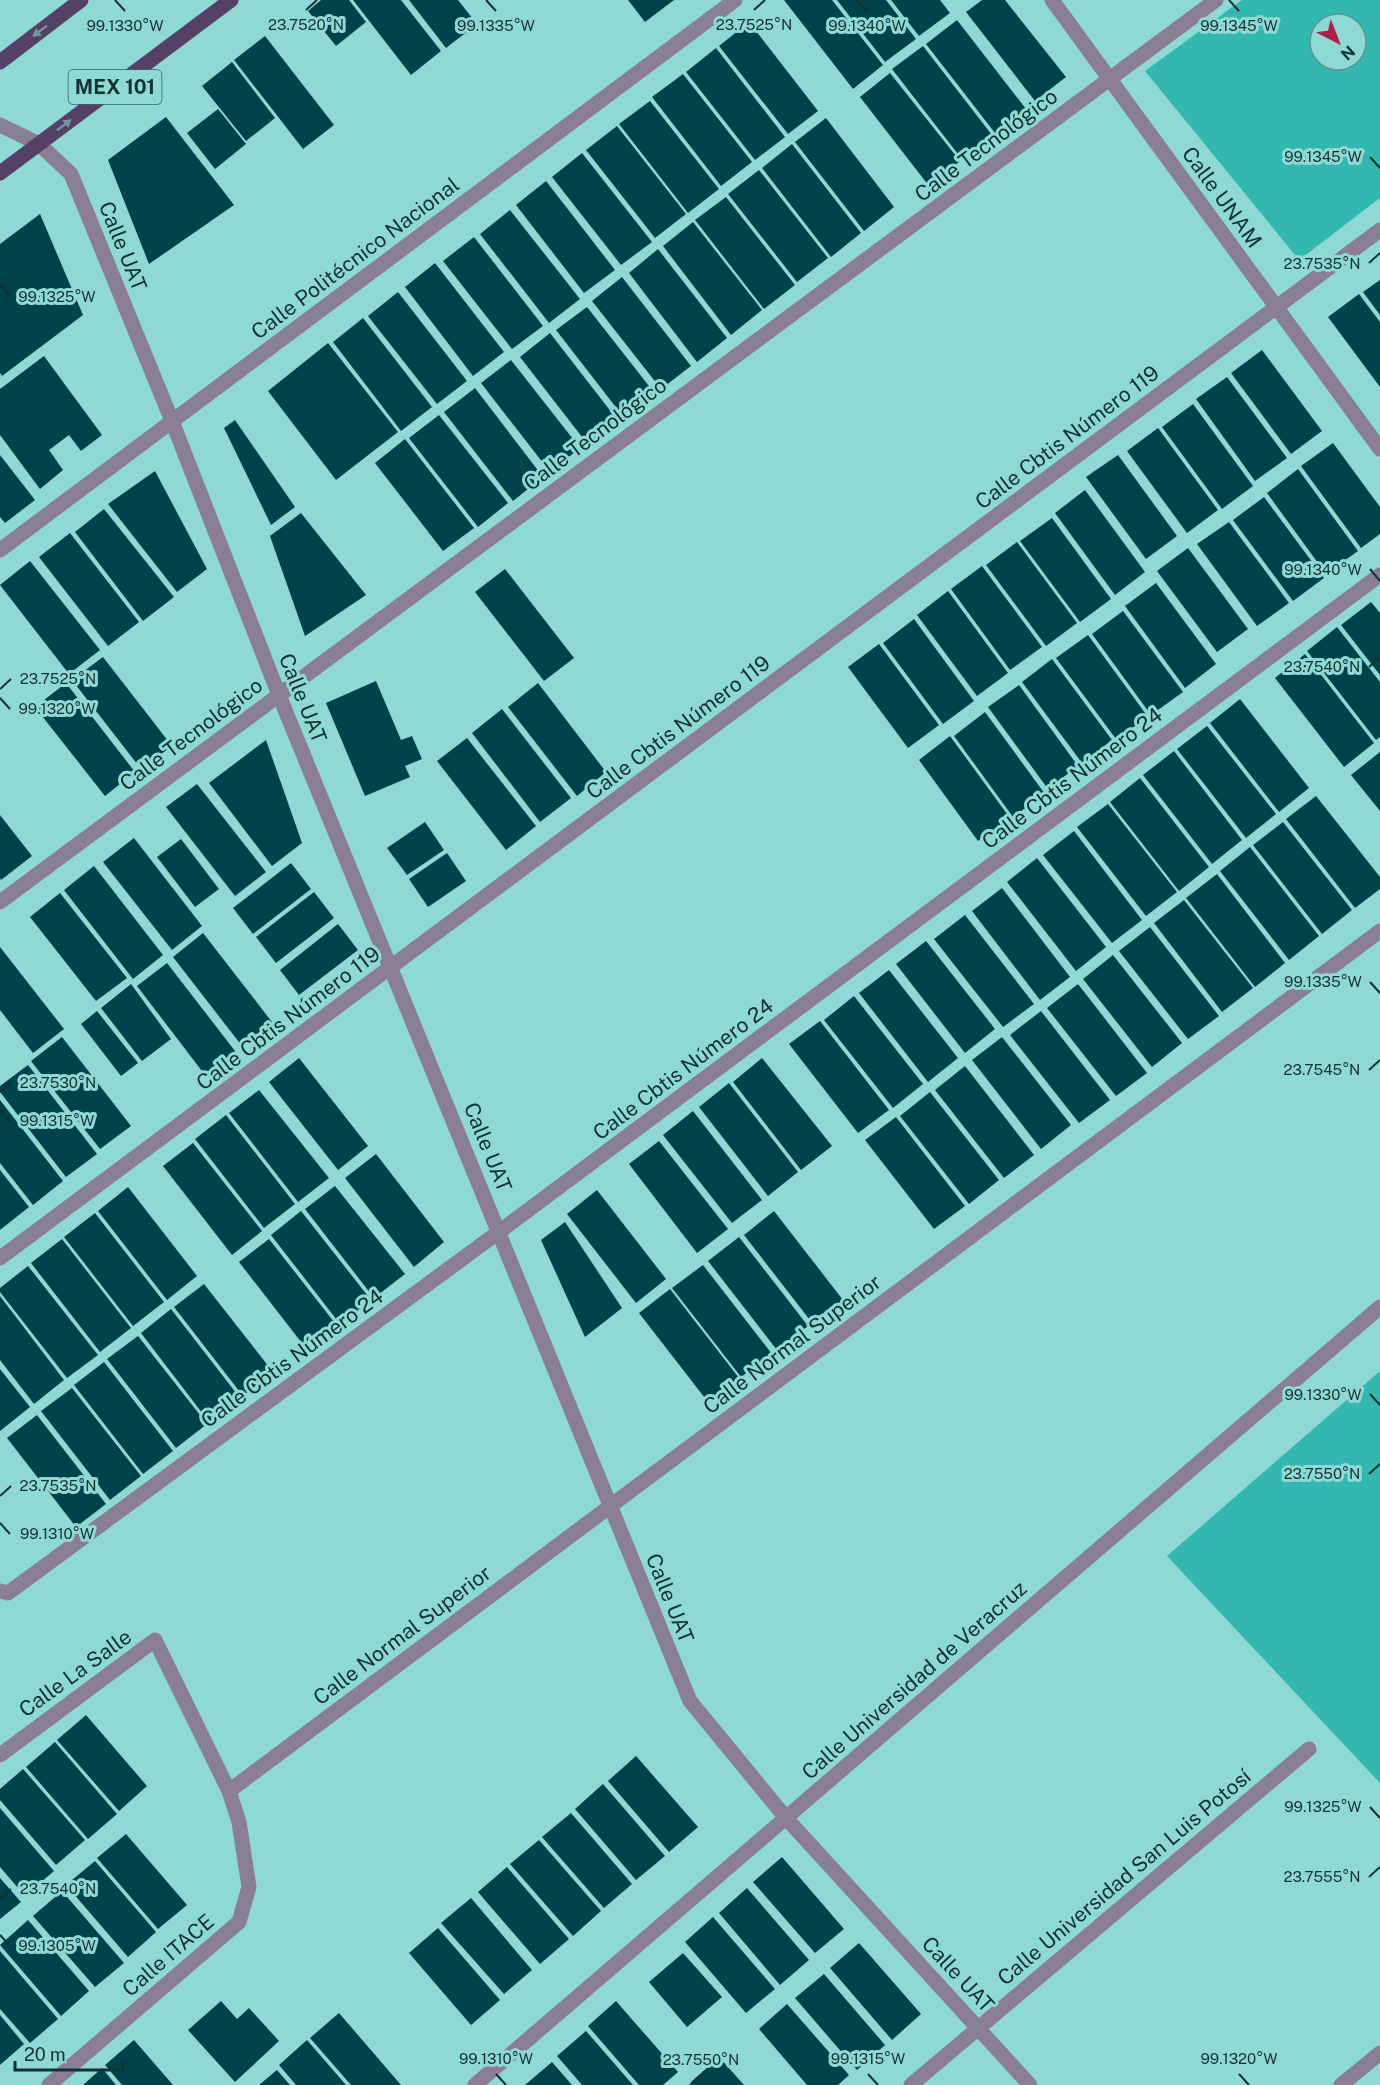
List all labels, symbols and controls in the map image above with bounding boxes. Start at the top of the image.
north arrow [1308,12,1368,72]
text: 23.7520°N [268,16,344,33]
text: 23.7525°N [716,16,792,33]
text: 99.1330°W [86,17,164,34]
text: 99.1335°W [457,17,535,34]
text: 99.1340°W [828,17,906,34]
text: 99.1345°W [1200,17,1278,34]
one-way arrow [33,24,48,36]
text: N [1337,42,1359,64]
road number: MEX 101 [68,70,162,104]
street label: Calle Tecnológico [910,83,1062,207]
one-way arrow [56,120,71,132]
street label: Calle UNAM [1177,142,1267,252]
text: 99.1345°W [1284,148,1362,165]
street label: Calle Politécnico Nacional [246,172,464,344]
street label: Calle UAT [94,198,152,294]
text: 23.7535°N [1284,255,1360,272]
text: 99.1325°W [18,288,96,305]
street label: Calle Cbtis Número 119 [970,360,1164,514]
street label: Calle Tecnológico [519,372,671,496]
text: 99.1340°W [1284,561,1362,578]
street label: Calle UAT [274,650,332,746]
street label: Calle Cbtis Número 119 [581,650,775,804]
text: 23.7540°N [1284,658,1360,675]
text: 23.7525°N [20,670,96,687]
street label: Calle Tecnológico [115,672,267,796]
text: 99.1320°W [19,700,95,717]
street label: Calle Cbtis Número 24 [977,702,1167,854]
street label: Calle Cbtis Número 119 [191,941,385,1095]
text: 99.1335°W [1284,973,1362,990]
street label: Calle Cbtis Número 24 [588,993,778,1145]
text: 23.7545°N [1284,1061,1360,1078]
text: 23.7530°N [20,1074,96,1091]
street label: Calle UAT [459,1099,517,1195]
text: 99.1315°W [20,1112,94,1129]
street label: Calle Normal Superior [698,1269,886,1419]
street label: Calle Cbtis Número 24 [196,1284,388,1432]
text: 99.1330°W [1284,1386,1362,1403]
text: 23.7550°N [1284,1465,1360,1482]
text: 23.7535°N [20,1477,96,1494]
text: 99.1310°W [20,1525,94,1542]
street label: Calle UAT [641,1550,699,1646]
street label: Calle Normal Superior [308,1560,496,1710]
street label: Calle Universidad de Veracruz [797,1576,1031,1784]
street label: Calle La Salle [14,1624,136,1722]
street label: Calle Universidad San Luis Potosí [992,1763,1256,1990]
text: 99.1325°W [1284,1798,1362,1815]
text: 23.7555°N [1283,1868,1361,1885]
text: 23.7540°N [20,1880,96,1897]
street label: Calle ITACE [117,1909,219,2001]
street label: Calle UAT [917,1931,999,2017]
text: 99.1305°W [18,1937,96,1954]
scale bar [15,2034,123,2072]
text: 20 m [24,2044,66,2065]
text: 99.1310°W [459,2050,533,2067]
text: 99.1315°W [831,2050,905,2067]
text: 99.1320°W [1201,2050,1277,2067]
text: 23.7550°N [663,2051,739,2068]

